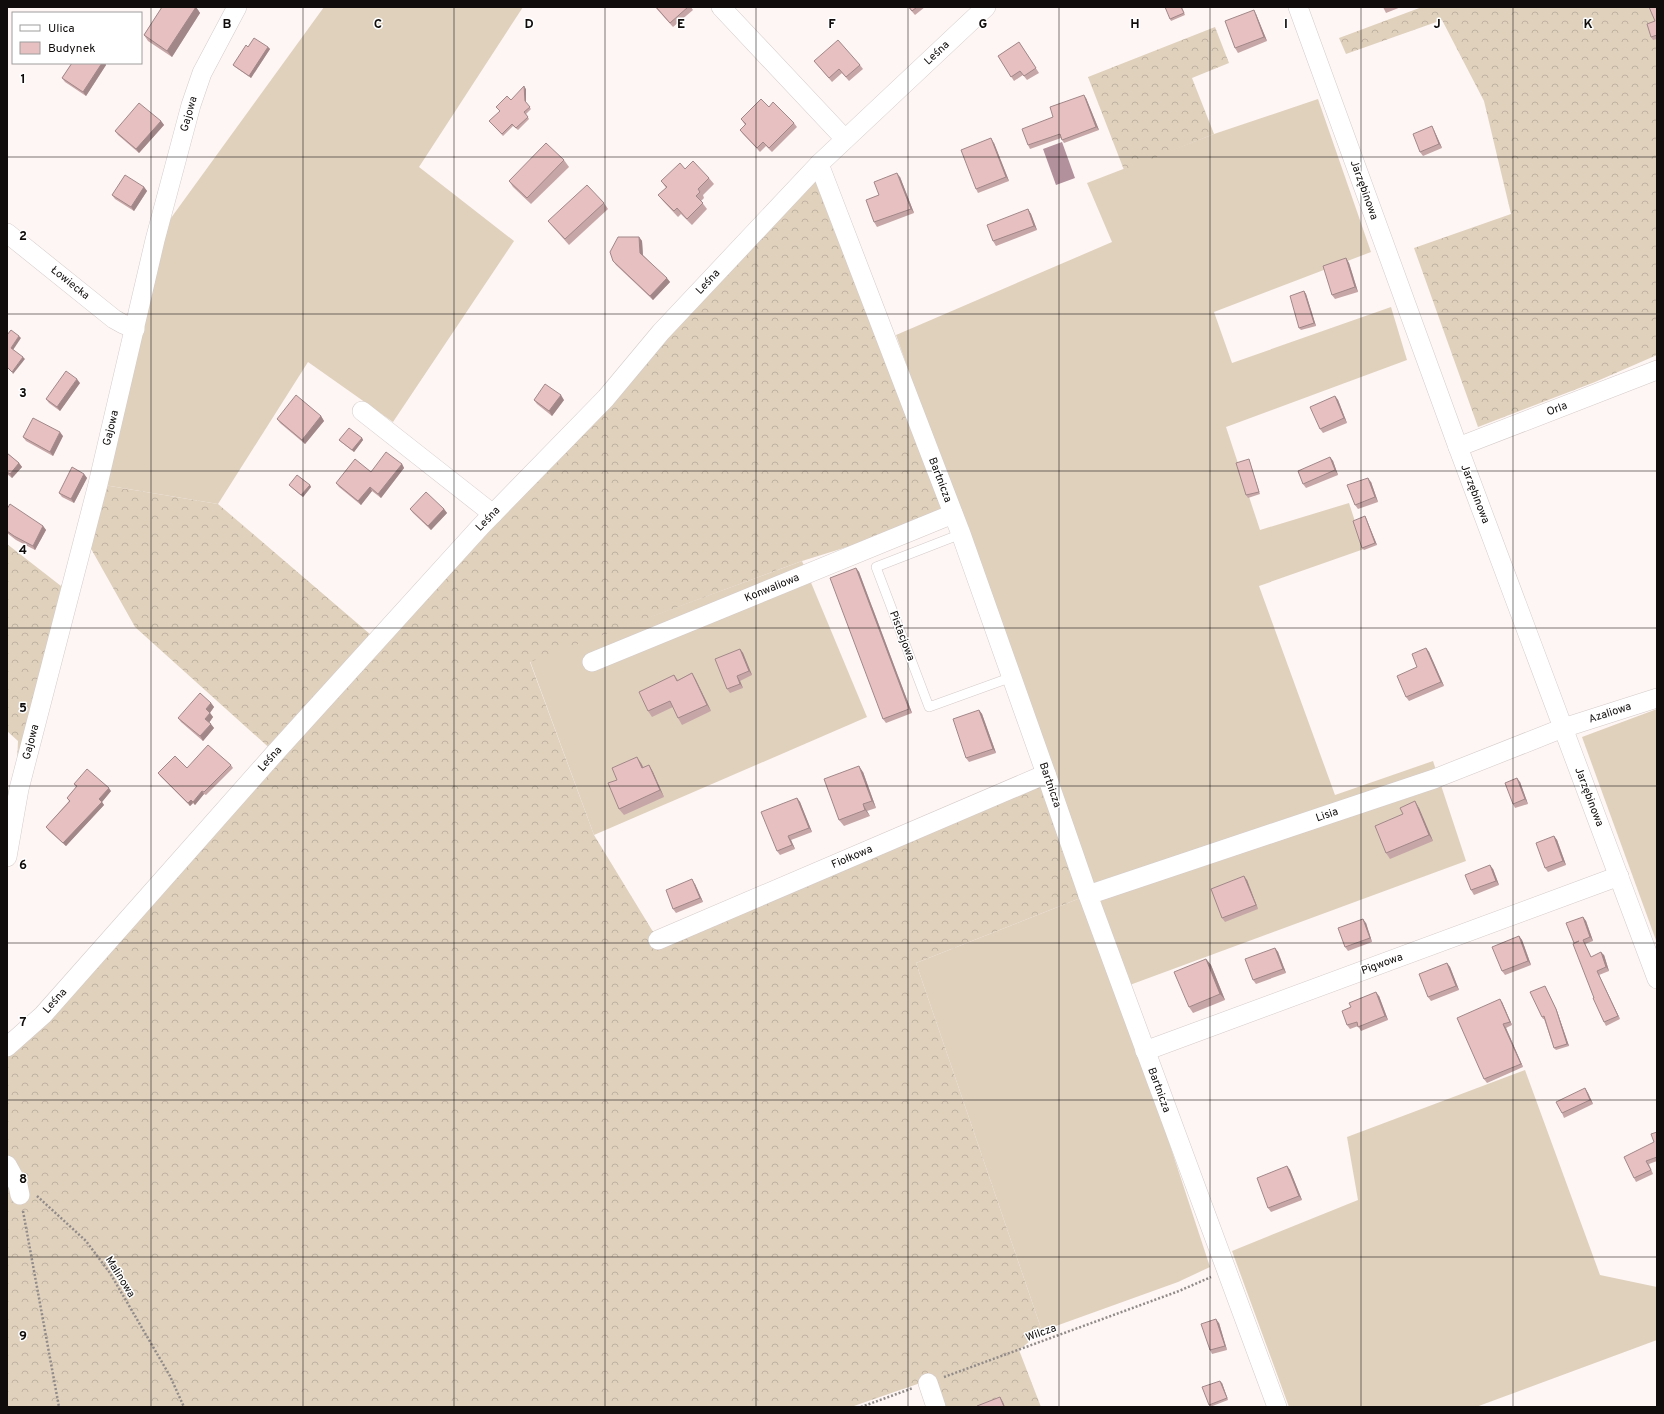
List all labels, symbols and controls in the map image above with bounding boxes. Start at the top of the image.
legend [12,12,142,64]
text: B [223,17,232,33]
text: C [374,17,382,33]
text: D [524,17,534,33]
text: E [677,17,685,33]
text: F [828,17,836,33]
text: G [979,17,988,33]
text: H [1130,17,1140,33]
text: I [1284,17,1288,33]
text: J [1433,17,1441,33]
text: K [1583,17,1593,33]
text: Ulica [48,21,75,37]
street label: Leśna [922,38,953,68]
text: Budynek [48,41,96,57]
text: 1 [20,72,26,88]
street label: Gajowa [177,95,201,133]
street label: Jarzębinowa [1347,158,1381,222]
text: 2 [19,229,27,245]
street label: Łowiecka [48,263,92,303]
street label: Leśna [693,266,723,297]
text: 3 [19,386,27,402]
street label: Orla [1545,399,1569,419]
street label: Gajowa [100,409,122,447]
street label: Bartnicza [925,455,955,505]
street label: Jarzębinowa [1457,462,1493,526]
street label: Leśna [473,503,503,534]
text: 4 [19,543,27,559]
street label: Konwaliowa [743,571,802,605]
street label: Pistacjowa [886,609,918,663]
street label: Azaliowa [1587,699,1633,726]
text: 5 [19,701,27,717]
street label: Gajowa [20,723,42,761]
street label: Leśna [255,743,285,775]
street label: Bartnicza [1036,760,1064,810]
street label: Jarzębinowa [1571,765,1607,829]
street label: Lisia [1314,805,1340,825]
street label: Fiołkowa [829,842,875,872]
text: 6 [19,858,27,874]
street label: Pigwowa [1359,950,1405,978]
street label: Leśna [40,985,70,1017]
text: 7 [20,1015,27,1031]
street label: Bartnicza [1144,1065,1174,1115]
text: 8 [19,1172,27,1188]
street label: Malinowa [102,1254,138,1300]
street label: Wilcza [1024,1321,1058,1345]
text: 9 [19,1329,27,1345]

